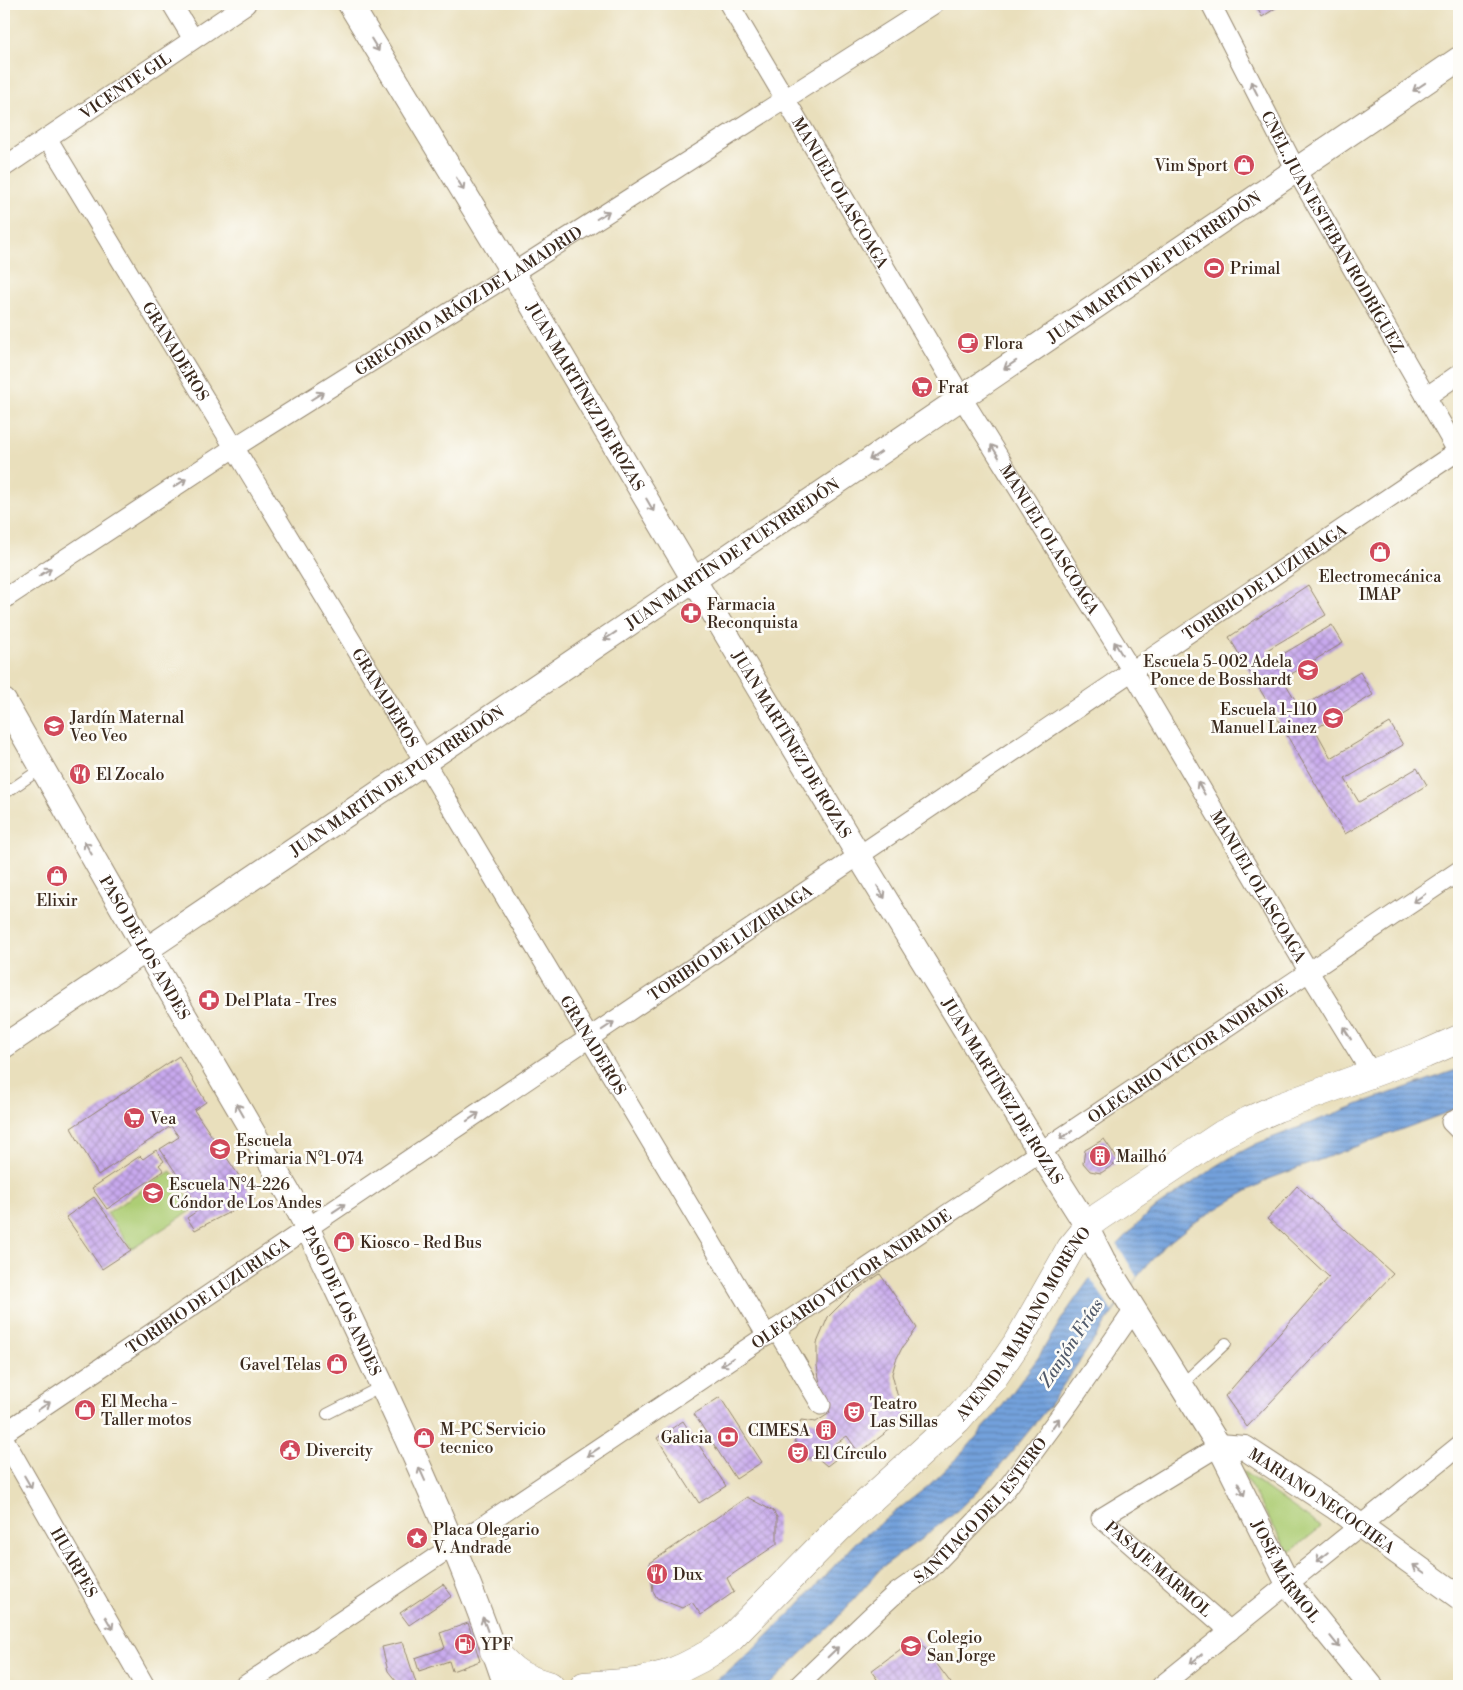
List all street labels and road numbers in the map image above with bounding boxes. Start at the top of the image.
street label: VICENTE GIL [75,48,175,125]
street label: CNEL. JUAN ESTEBAN RODRÍGUEZ [1256,108,1408,356]
street label: MANUEL OLASCOAGA [787,114,893,273]
street label: JUAN MARTÍN DE PUEYRREDÓN [1043,188,1265,348]
street label: GREGORIO ARÁOZ DE LAMADRID [351,222,586,380]
street label: GRANADEROS [137,298,213,405]
street label: JUAN MARTÍNEZ DE ROZAS [521,298,648,495]
street label: MANUEL OLASCOAGA [995,461,1104,619]
street label: JUAN MARTÍN DE PUEYRREDÓN [621,475,844,635]
street label: TORIBIO DE LUZURIAGA [1179,520,1352,645]
street label: GRANADEROS [347,645,422,751]
street label: JUAN MARTÍNEZ DE ROZAS [727,646,855,842]
street label: JUAN MARTÍN DE PUEYRREDÓN [285,702,508,862]
street label: MANUEL OLASCOAGA [1205,807,1311,967]
street label: PASO DE LOS ANDES [95,872,194,1024]
street label: TORIBIO DE LUZURIAGA [645,881,817,1006]
street label: OLEGARIO VÍCTOR ANDRADE [1084,980,1292,1128]
street label: GRANADEROS [555,992,630,1099]
street label: JUAN MARTÍNEZ DE ROZAS [937,994,1067,1189]
street label: OLEGARIO VÍCTOR ANDRADE [748,1205,955,1354]
street label: PASO DE LOS ANDES [297,1223,385,1380]
street label: AVENIDA MARIANO MORENO [951,1223,1095,1426]
street label: TORIBIO DE LUZURIAGA [123,1233,295,1359]
street label: SANTIAGO DEL ESTERO [910,1434,1052,1588]
street label: MARIANO NECOCHEA [1244,1444,1399,1559]
street label: JOSÉ MÁRMOL [1246,1516,1325,1627]
street label: PASAJE MÁRMOL [1101,1517,1216,1622]
street label: HUARPES [46,1524,101,1601]

